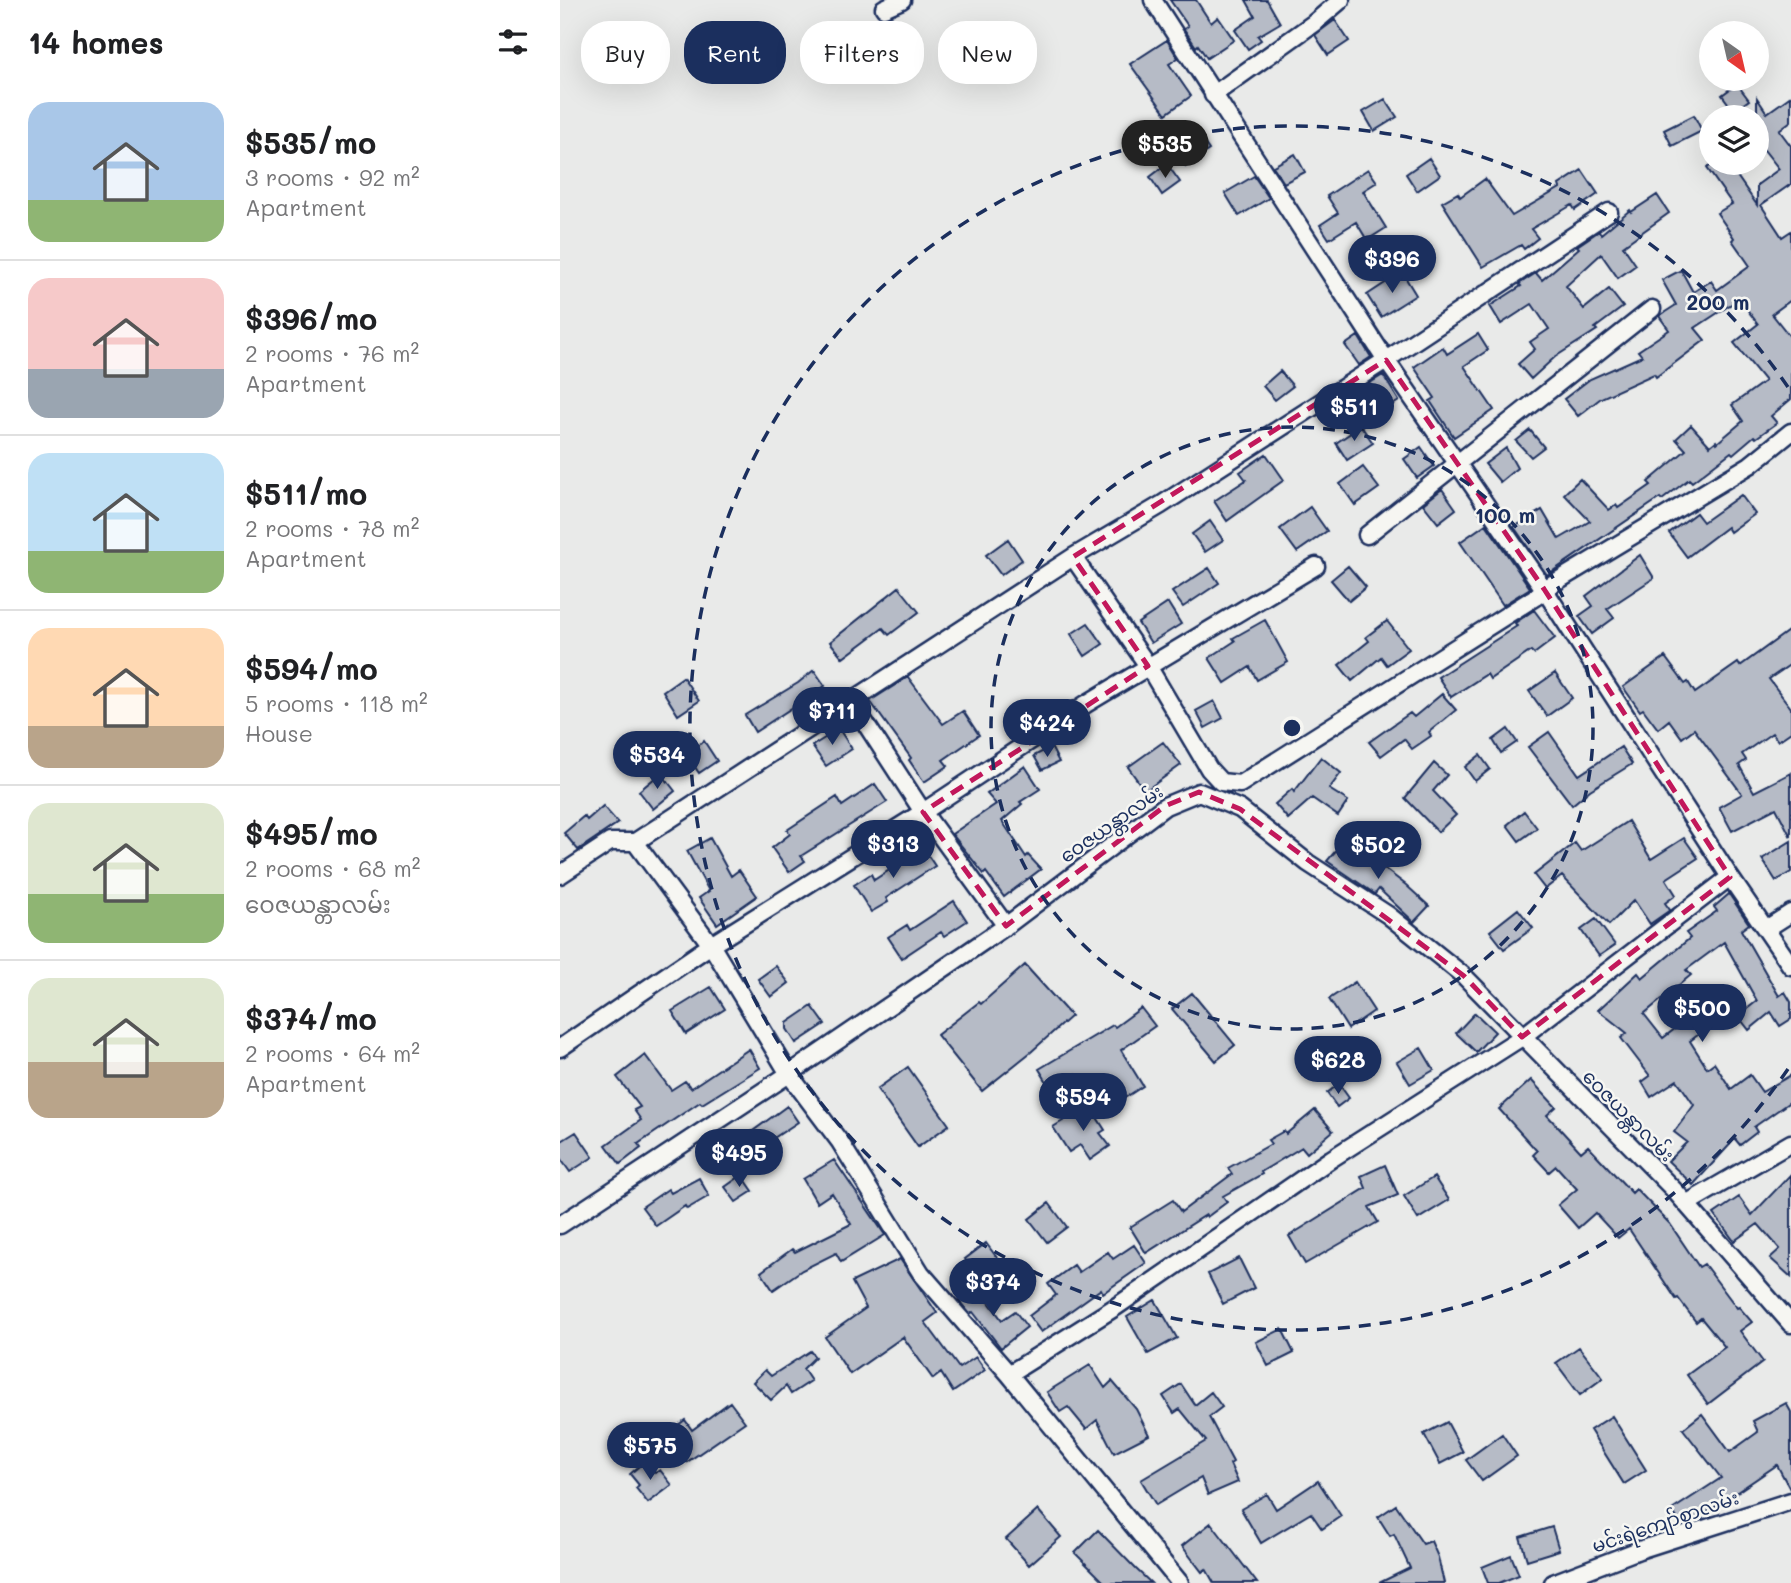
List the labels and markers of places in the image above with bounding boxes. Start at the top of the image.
pin: $535 [1124,120,1206,180]
pin: $396 [1351,236,1433,295]
pin: $511 [1313,384,1395,443]
pin: $711 [791,688,873,747]
pin: $424 [1006,700,1088,759]
centre of rings [1280,716,1304,740]
pin: $534 [616,732,698,791]
pin: $313 [852,820,934,880]
pin: $502 [1337,822,1419,881]
pin: $500 [1661,984,1743,1044]
pin: $628 [1297,1036,1379,1096]
pin: $594 [1042,1074,1124,1133]
pin: $495 [698,1130,780,1189]
pin: $374 [952,1258,1034,1318]
pin: $575 [609,1422,691,1482]

